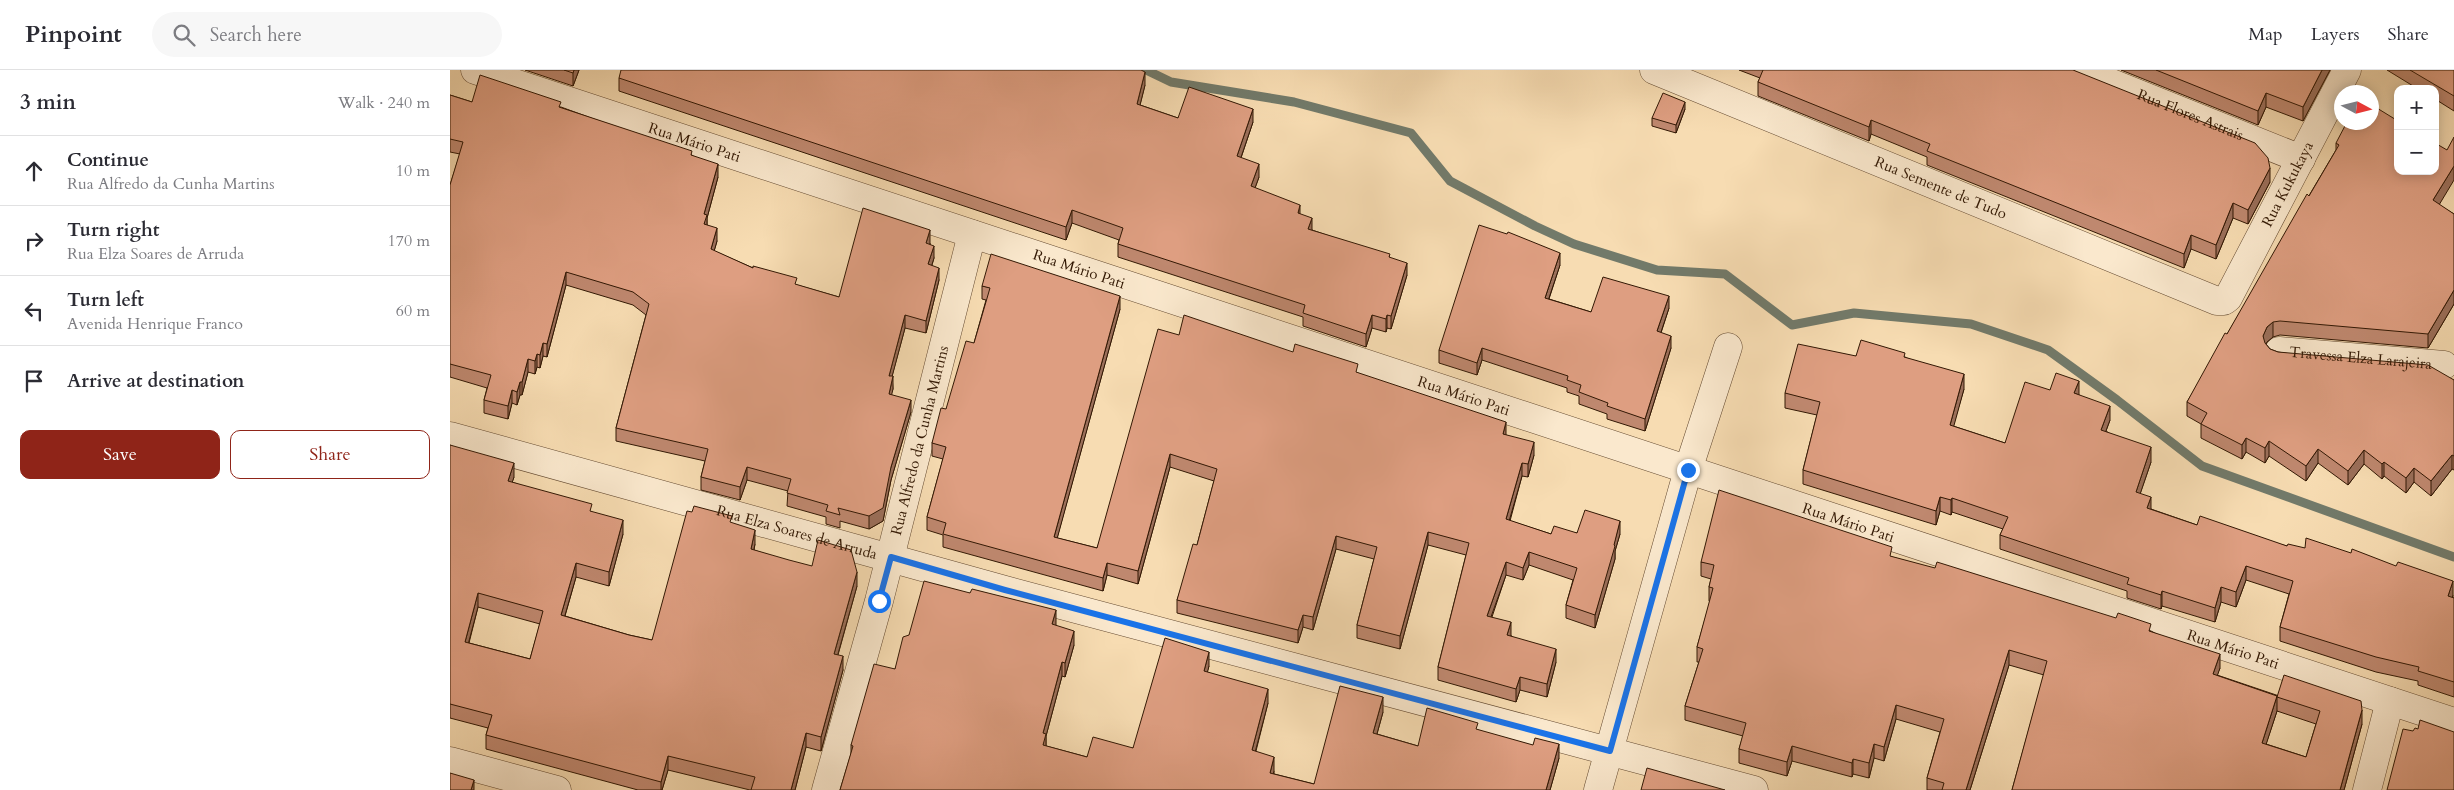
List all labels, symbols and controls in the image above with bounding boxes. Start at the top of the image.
search box [152,12,502,57]
text: Pinpoint [25,18,122,51]
icon: search [170,21,198,49]
text: Search here [210,22,302,48]
text: Map [2248,22,2283,47]
text: Layers [2311,22,2360,47]
text: Share [2388,22,2429,47]
street label: Rua Flores Astrais [2134,84,2246,145]
north arrow [2334,85,2379,130]
map controls [2394,85,2439,175]
button: + [2394,85,2439,130]
text: 3 min [20,88,76,117]
text: Walk · 240 m [338,92,430,114]
street label: Rua Mário Pati [646,118,743,167]
button: − [2394,130,2439,175]
street label: Rua Kukukaya [2257,137,2318,230]
text: Continue [67,147,149,173]
street label: Rua Semente de Tudo [1872,152,2010,224]
icon: ahead [20,157,48,185]
text: 10 m [396,160,430,182]
text: Rua Alfredo da Cunha Martins [67,173,275,195]
text: Turn right [67,217,159,243]
icon: right [20,227,48,255]
text: 170 m [388,230,430,252]
text: Rua Elza Soares de Arruda [67,243,244,265]
street label: Rua Mário Pati [1030,245,1128,294]
text: Turn left [67,287,144,313]
icon: left [20,297,48,325]
text: 60 m [396,300,430,322]
text: Avenida Henrique Franco [67,313,243,335]
street label: Travessa Elza Larajeira [2289,342,2433,374]
street label: Rua Alfredo da Cunha Martins [886,343,953,537]
icon: arrive [20,367,48,395]
text: Arrive at destination [67,368,244,394]
street label: Rua Mário Pati [1415,371,1512,420]
button: Save [20,430,220,479]
button: Share [230,430,430,479]
route end [1677,459,1700,482]
street label: Rua Mário Pati [1800,498,1897,547]
street label: Rua Elza Soares de Arruda [714,500,880,564]
route start [868,590,891,613]
street label: Rua Mário Pati [2184,625,2282,674]

